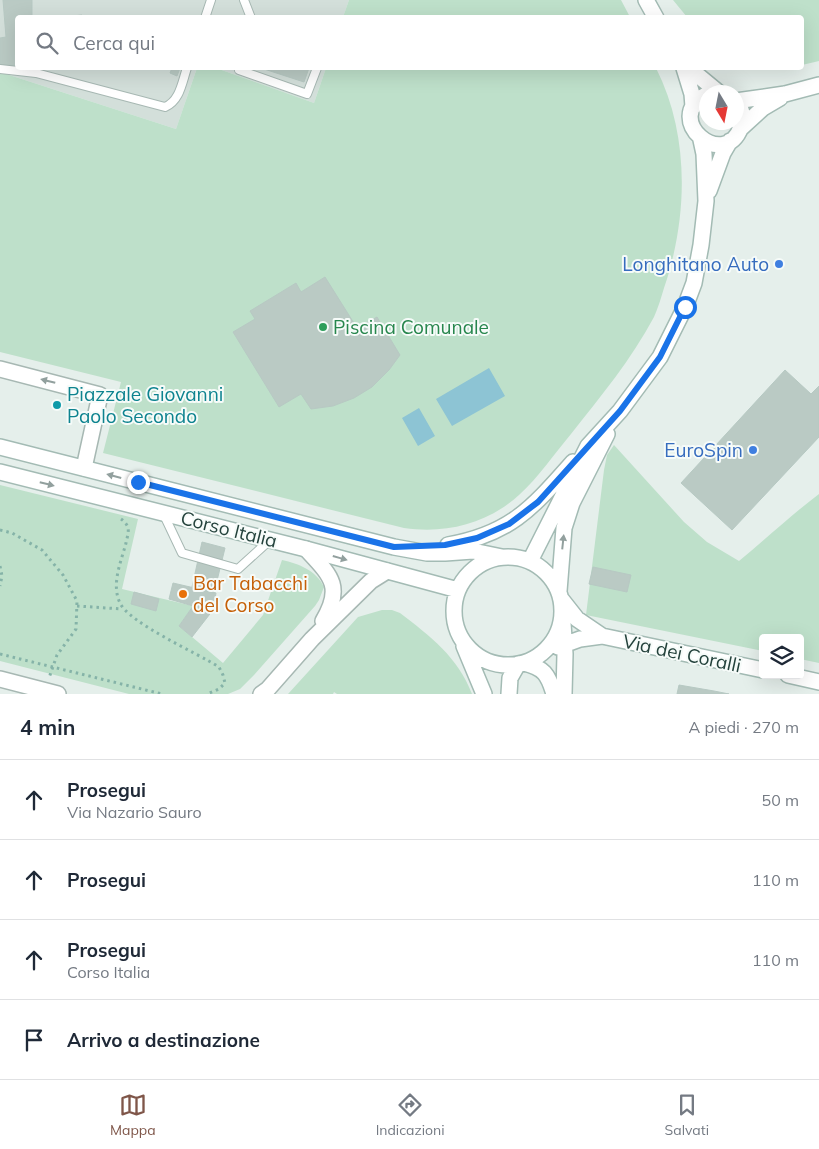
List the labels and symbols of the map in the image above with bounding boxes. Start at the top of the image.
north arrow [699,85,744,130]
place label: Longhitano Auto [622,252,769,276]
marker: Longhitano Auto [773,258,785,270]
route start [674,296,697,319]
place label: Piscina Comunale [333,315,489,339]
marker: Piscina Comunale [317,321,329,333]
one-way arrow [40,377,55,385]
place label: Piazzale Giovanni Paolo Secondo [67,382,223,428]
marker: Piazzale Giovanni Paolo Secondo [51,399,63,411]
place label: EuroSpin [664,438,743,462]
marker: EuroSpin [747,444,759,456]
one-way arrow [106,471,121,479]
route end [127,471,150,494]
one-way arrow [40,480,55,488]
street label: Corso Italia [178,505,280,553]
one-way arrow [559,534,567,550]
one-way arrow [333,555,348,563]
place label: Bar Tabacchi del Corso [193,571,308,617]
marker: Bar Tabacchi del Corso [177,588,189,600]
street label: Via dei Coralli [621,629,743,677]

